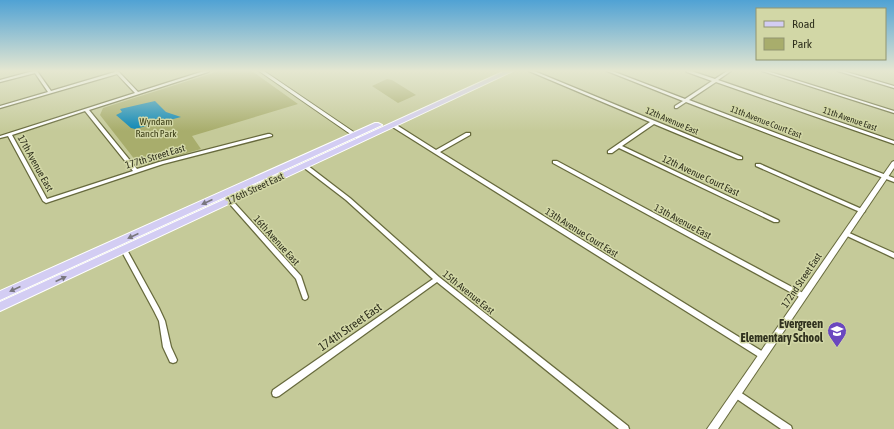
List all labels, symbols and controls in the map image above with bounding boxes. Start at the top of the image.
legend [756,8,886,60]
text: Road [792,17,815,31]
text: Park [792,37,813,51]
street label: 11th Avenue Court East [729,104,803,140]
street label: 12th Avenue East [644,105,700,137]
street label: 11th Avenue East [822,105,879,133]
park label: Wyndam Ranch Park [135,116,177,139]
street label: 17th Avenue East [16,133,56,194]
street label: 177th Street East [124,142,186,171]
street label: 12th Avenue Court East [660,153,741,198]
street label: 176th Street East [225,170,286,207]
one-way arrow [202,199,213,205]
street label: 13th Avenue East [652,202,713,241]
street label: 13th Avenue Court East [543,206,620,259]
street label: 16th Avenue East [252,213,302,267]
one-way arrow [127,233,139,239]
street label: 172nd Street East [779,251,824,310]
street label: 15th Avenue East [441,268,497,317]
one-way arrow [55,275,67,282]
one-way arrow [9,286,21,292]
street label: 174th Street East [316,300,385,354]
place label: Evergreen Elementary School [741,317,824,345]
school or university icon: Evergreen Elementary School [826,320,848,348]

